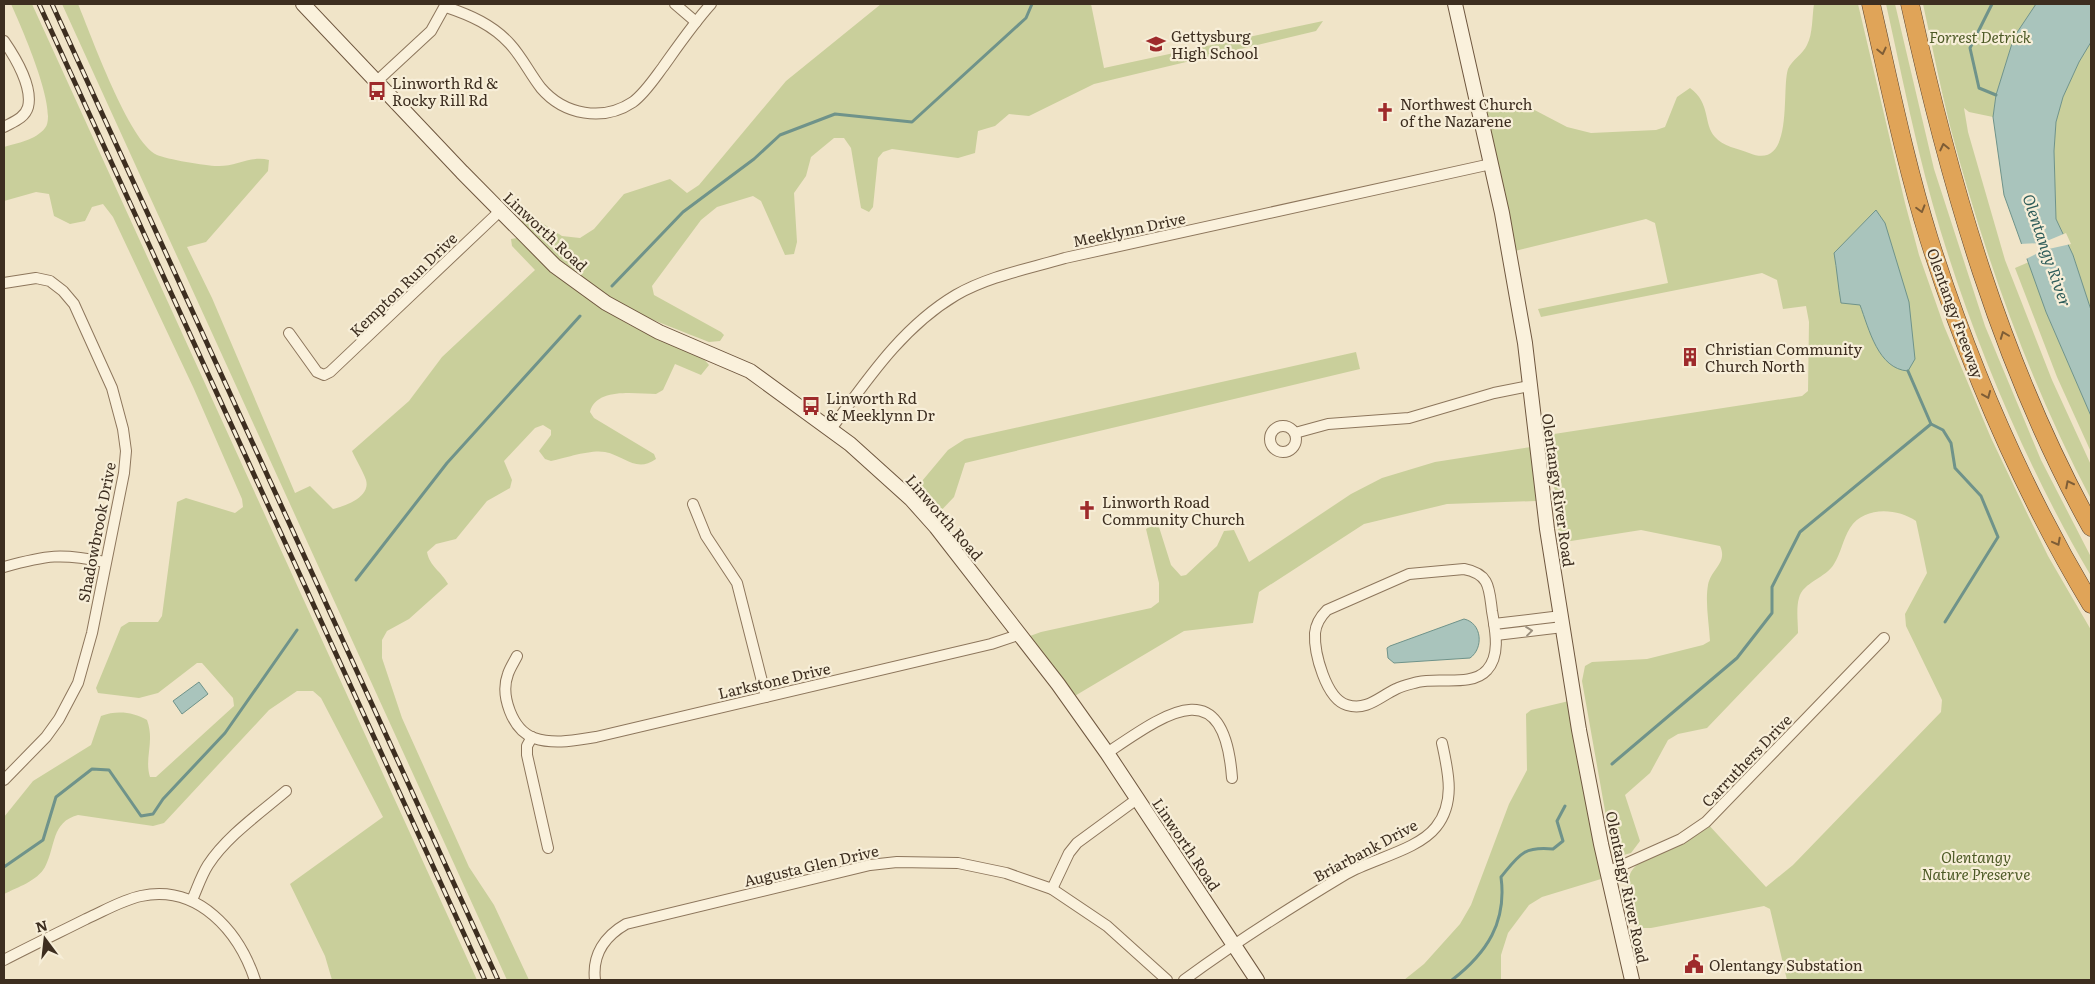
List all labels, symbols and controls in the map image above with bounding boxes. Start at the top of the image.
place label: Gettysburg High School [1171,24,1258,64]
park label: Forrest Detrick [1929,25,2032,48]
school or university icon: Gettysburg High School [1145,33,1167,55]
one-way arrow [1876,47,1887,56]
place label: Linworth Rd & Rocky Rill Rd [392,71,498,111]
bus stop icon: Linworth Rd & Rocky Rill Rd [366,80,388,102]
place label: Northwest Church of the Nazarene [1400,92,1533,132]
church icon: Northwest Church of the Nazarene [1374,101,1396,123]
one-way arrow [1939,142,1950,151]
street label: Linworth Road [499,186,593,276]
water label: Olentangy River [2017,190,2079,310]
one-way arrow [1915,205,1925,213]
street label: Meeklynn Drive [1071,206,1188,252]
street label: Kempton Run Drive [344,226,462,341]
street label: Olentangy Freeway [1922,245,1990,382]
one-way arrow [2000,331,2010,340]
place label: Christian Community Church North [1705,337,1862,377]
building icon: Christian Community Church North [1679,346,1701,368]
place label: Linworth Rd & Meeklynn Dr [826,386,935,426]
one-way arrow [1980,390,1991,399]
bus stop icon: Linworth Rd & Meeklynn Dr [800,395,822,417]
street label: Olentangy River Road [1537,412,1581,568]
street label: Shadowbrook Drive [71,460,121,604]
street label: Linworth Road [901,469,989,565]
one-way arrow [2065,480,2075,489]
place label: Linworth Road Community Church [1102,490,1245,530]
church icon: Linworth Road Community Church [1076,499,1098,521]
one-way arrow [2051,536,2061,545]
one-way arrow [1525,626,1533,637]
street label: Larkstone Drive [716,656,833,704]
street label: Carruthers Drive [1696,708,1797,812]
street label: Linworth Road [1147,793,1227,895]
street label: Olentangy River Road [1601,809,1655,965]
street label: Briarbank Drive [1309,813,1421,887]
street label: Augusta Glen Drive [741,838,881,892]
park label: Olentangy Nature Preserve [1922,845,2030,885]
north arrow [20,914,70,964]
text: N [33,914,50,937]
public building icon: Olentangy Substation [1683,953,1705,975]
place label: Olentangy Substation [1709,953,1863,976]

